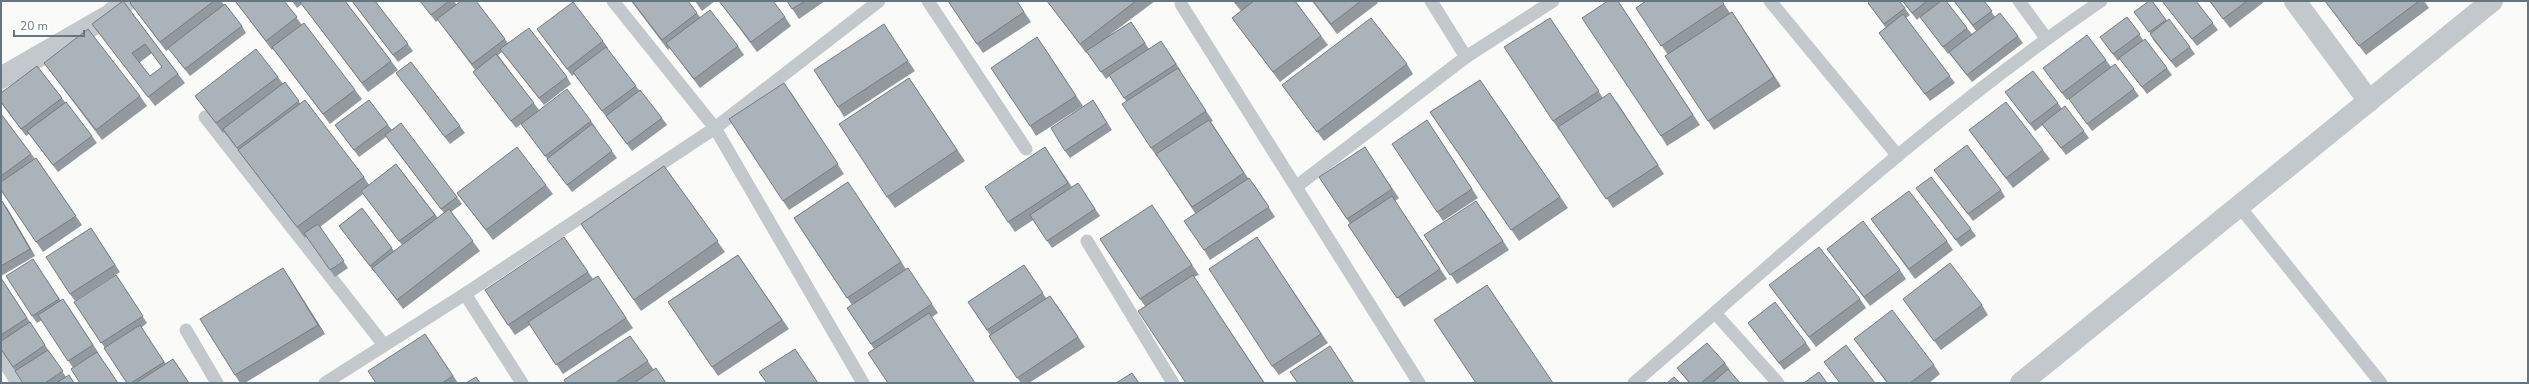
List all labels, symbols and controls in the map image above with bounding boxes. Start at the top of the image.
scale bar [14,12,84,38]
text: 20 m [20,18,48,34]

